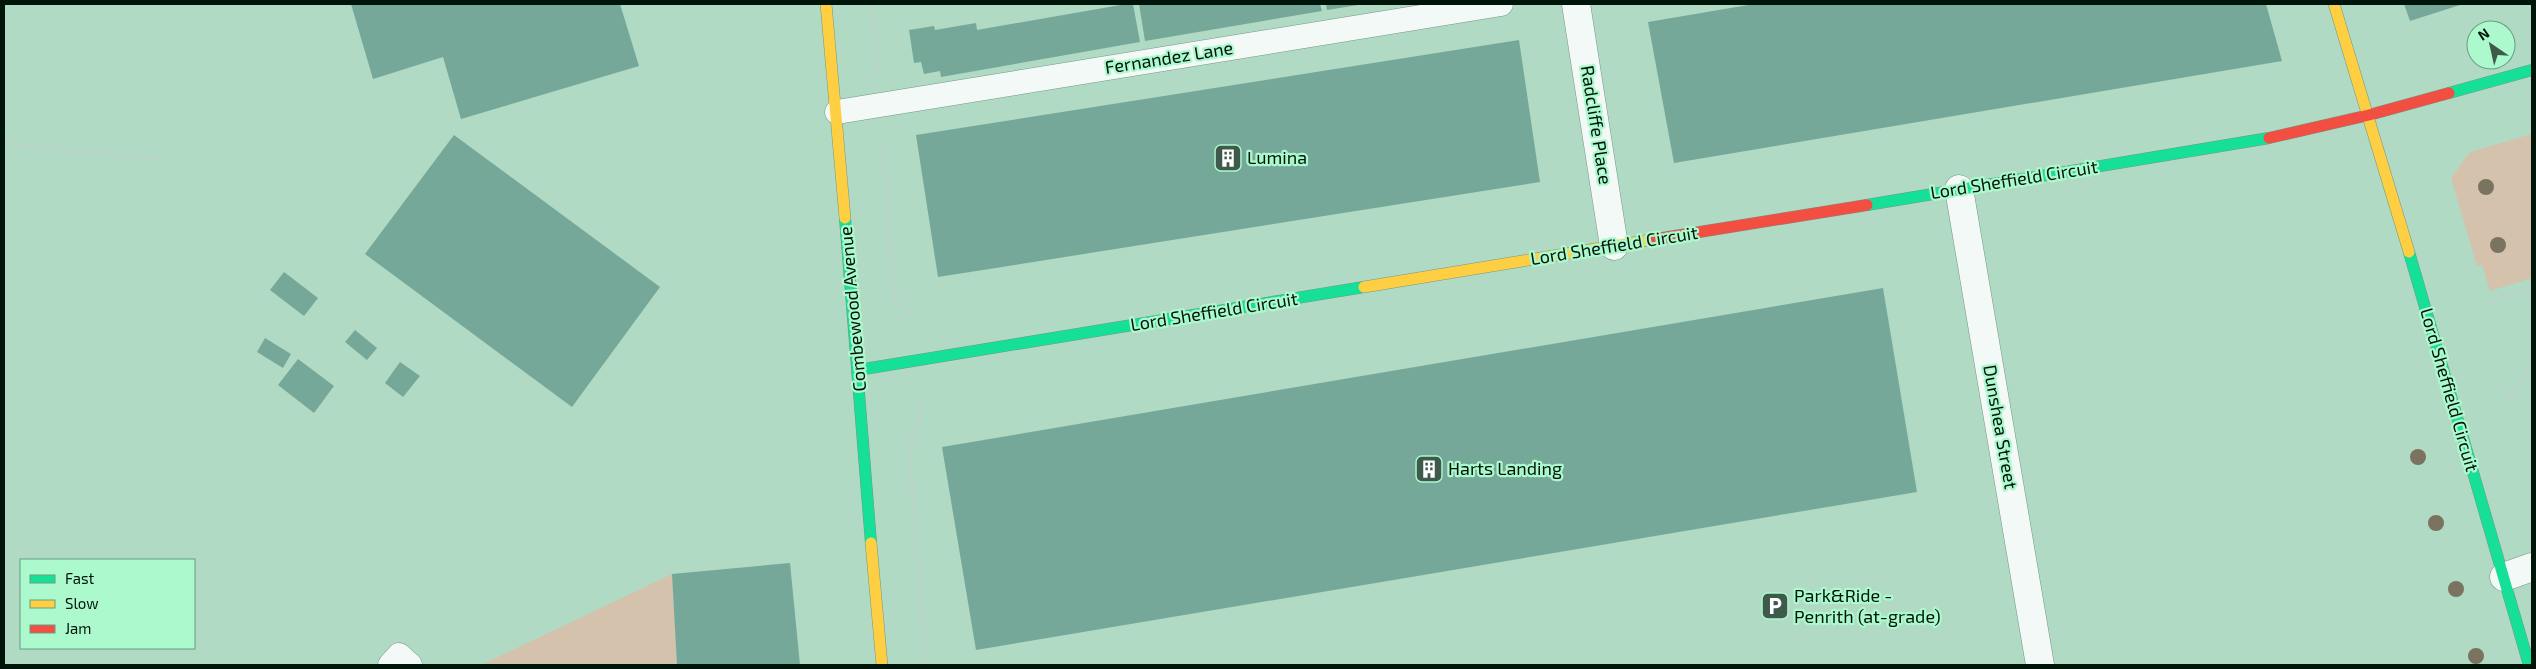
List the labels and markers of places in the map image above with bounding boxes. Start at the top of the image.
building icon: Lumina [1213,143,1243,173]
place label: Lumina [1247,146,1307,168]
building icon: Harts Landing [1414,454,1444,484]
place label: Harts Landing [1448,457,1562,479]
place label: Park&Ride - Penrith (at-grade) [1794,584,1941,627]
parking icon: Park&Ride - Penrith (at-grade) [1760,591,1790,621]

